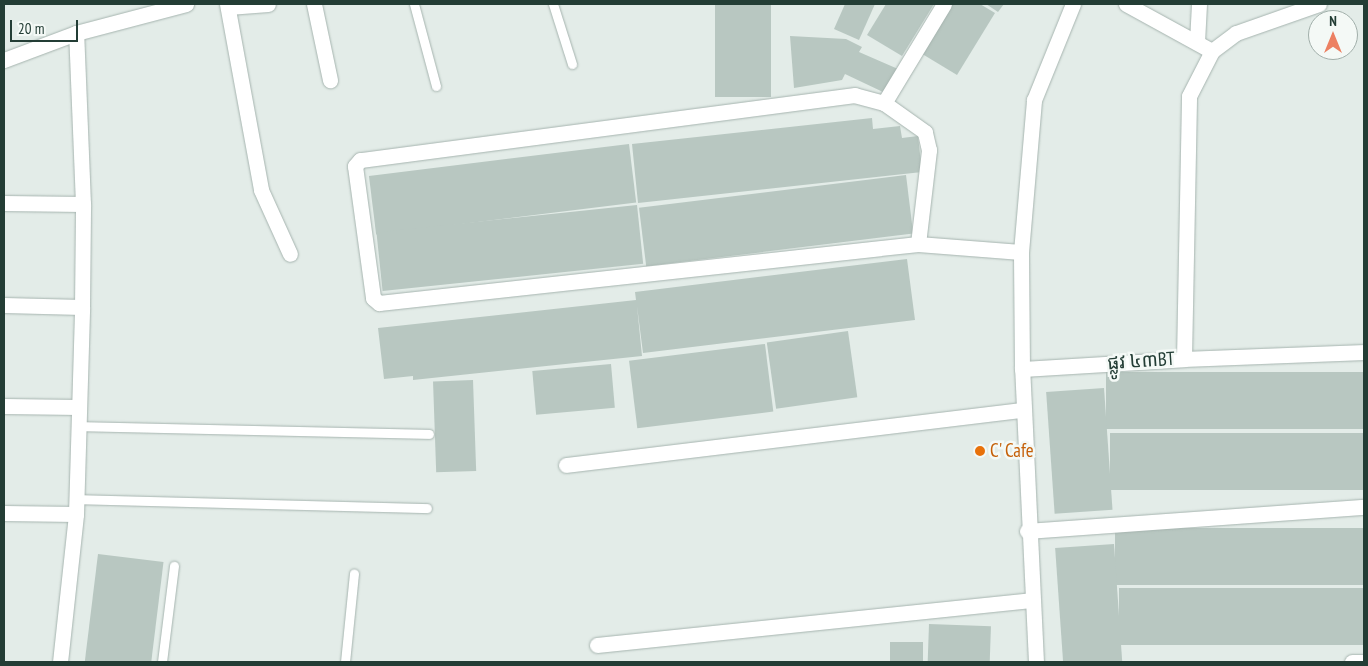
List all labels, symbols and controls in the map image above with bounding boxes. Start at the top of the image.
scale bar [12,10,80,42]
north arrow [1308,10,1358,60]
text: N [1329,12,1337,30]
text: 20 m [18,19,44,38]
street label: ផ្លូវ ៤៣BT [1106,347,1176,375]
place label: C' Cafe [990,440,1035,462]
marker: C' Cafe [974,445,986,457]

